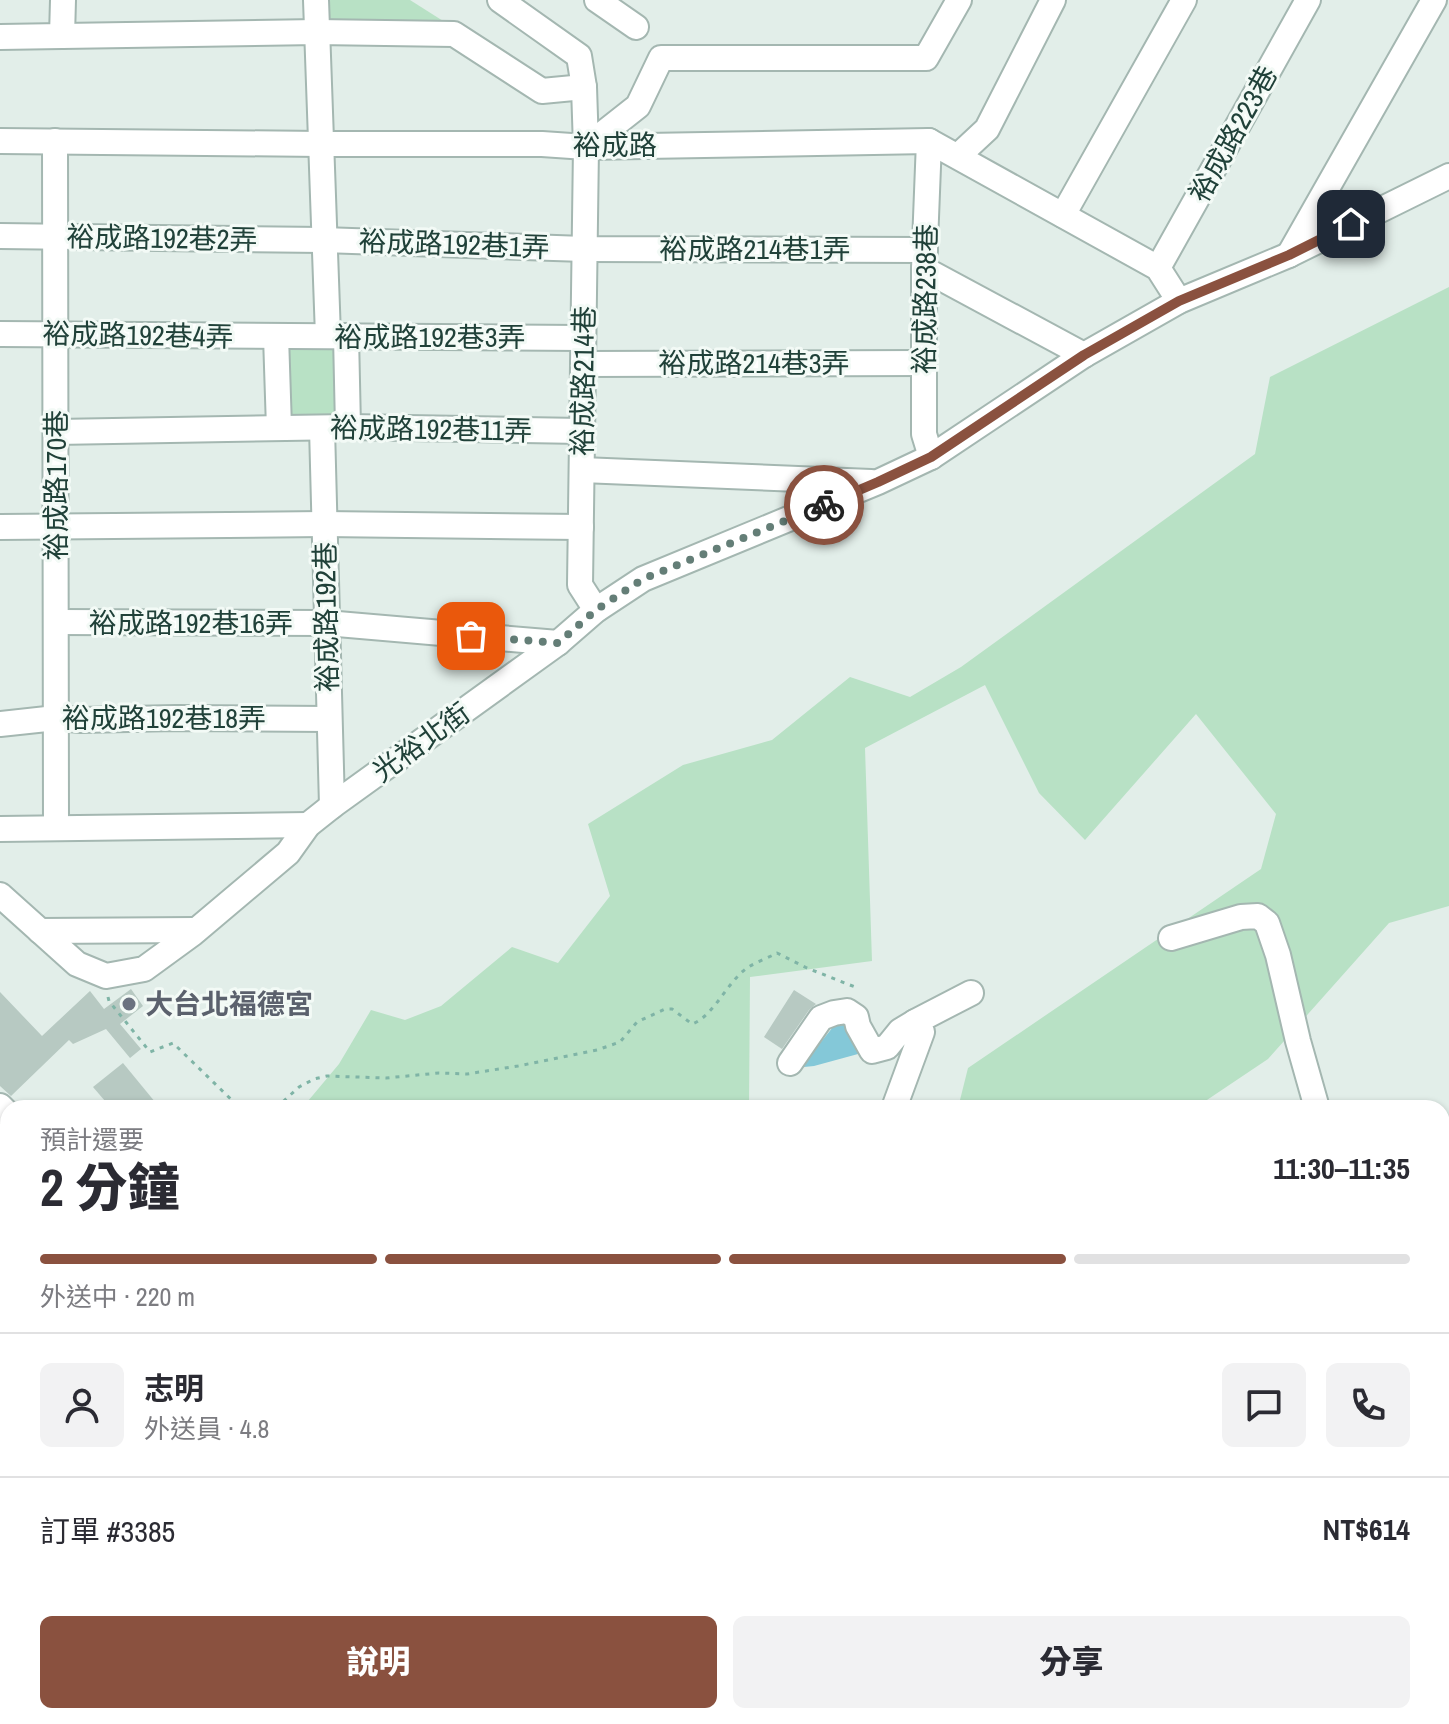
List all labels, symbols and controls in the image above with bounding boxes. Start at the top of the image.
street label: 裕成路223巷 [1180,59,1286,209]
street label: 裕成路 [573,126,657,164]
pin [1317,190,1385,258]
icon: home [1329,202,1373,246]
street label: 裕成路192巷2弄 [66,217,258,259]
street label: 裕成路192巷1弄 [358,222,550,266]
street label: 裕成路238巷 [905,224,945,374]
street label: 裕成路214巷1弄 [659,230,851,268]
street label: 裕成路214巷 [563,306,603,456]
street label: 裕成路192巷4弄 [42,314,234,356]
street label: 裕成路192巷3弄 [334,318,526,356]
street label: 裕成路214巷3弄 [658,344,850,382]
street label: 裕成路192巷11弄 [330,408,532,450]
street label: 裕成路170巷 [37,410,75,560]
courier [784,465,864,545]
icon: bike [802,483,846,527]
street label: 裕成路192巷 [306,542,346,692]
pin [437,602,505,670]
street label: 裕成路192巷16弄 [89,604,293,642]
icon: bag [449,614,493,658]
street label: 光裕北街 [365,694,477,790]
street label: 裕成路192巷18弄 [62,699,266,737]
place label: 大台北福德宮 [145,985,313,1023]
marker: 大台北福德宮 [120,995,138,1013]
text: 預計還要 [40,1122,144,1157]
text: 11:30–11:35 [1273,1148,1410,1188]
text: 2 分鐘 [40,1152,180,1222]
text: 外送中 · 220 m [40,1279,195,1314]
button: person [40,1363,124,1447]
button: chat [1222,1363,1306,1447]
button: phone [1326,1363,1410,1447]
text: 志明 [144,1368,204,1408]
text: 外送員 · 4.8 [144,1411,269,1446]
text: NT$614 [1322,1509,1410,1549]
text: 訂單 #3385 [40,1511,175,1551]
button: 說明 [40,1616,717,1708]
button: 分享 [733,1616,1410,1708]

